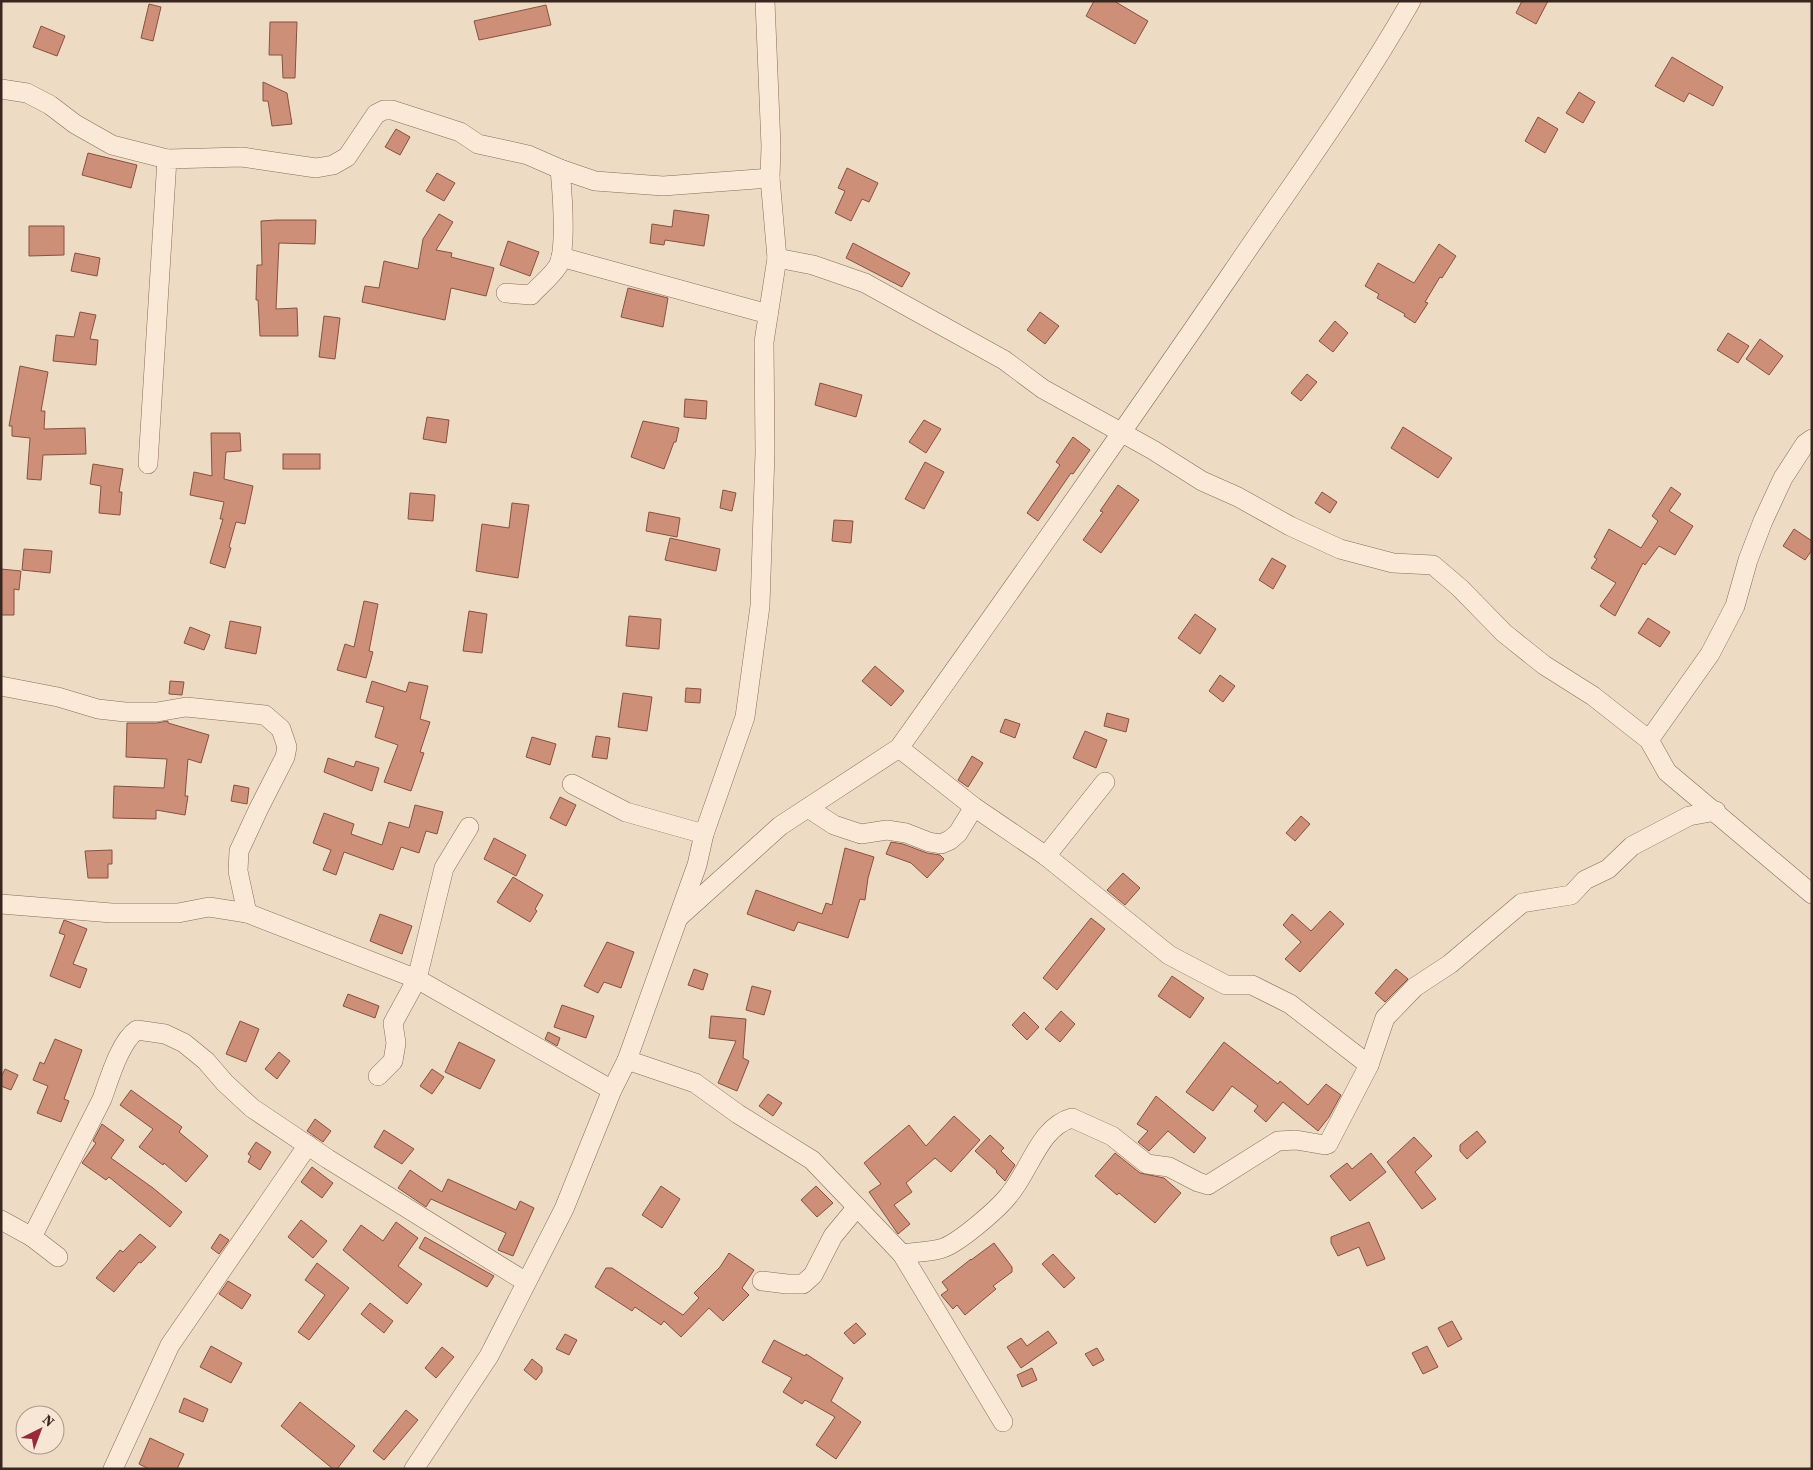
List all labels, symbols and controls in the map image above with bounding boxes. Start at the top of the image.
north arrow [15,1405,65,1455]
text: N [38,1409,59,1431]

